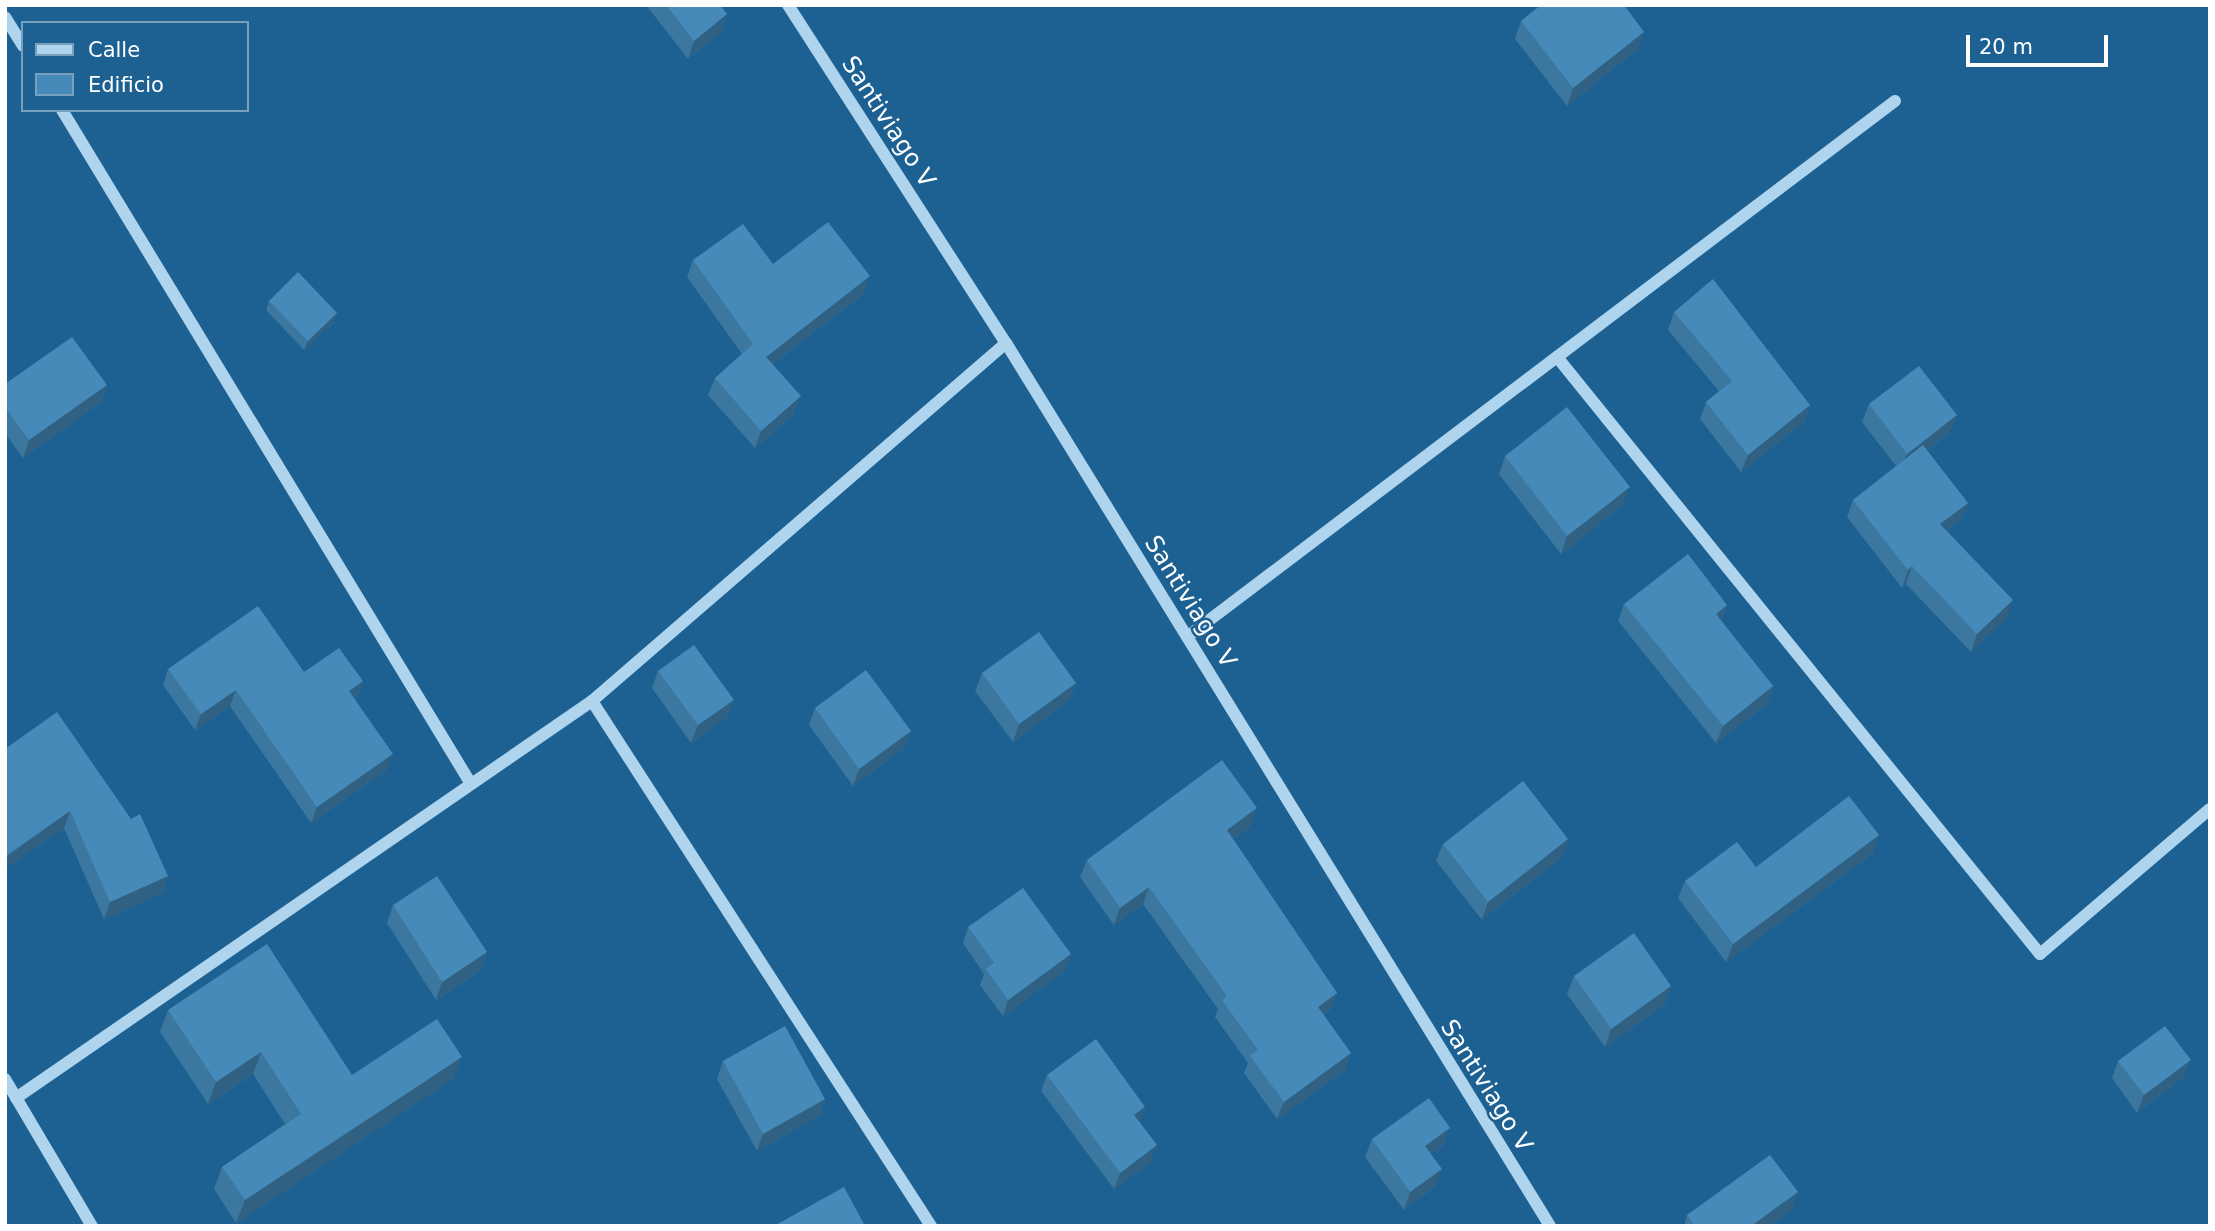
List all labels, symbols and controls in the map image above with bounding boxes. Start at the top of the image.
legend [21,21,248,112]
scale bar [1970,21,2112,65]
text: 20 m [1979,35,2033,59]
text: Calle [88,38,140,62]
street label: Santiviago V [835,51,941,193]
text: Edificio [88,73,164,97]
street label: Santiviago V [1138,530,1242,674]
street label: Santiviago V [1434,1014,1538,1158]

